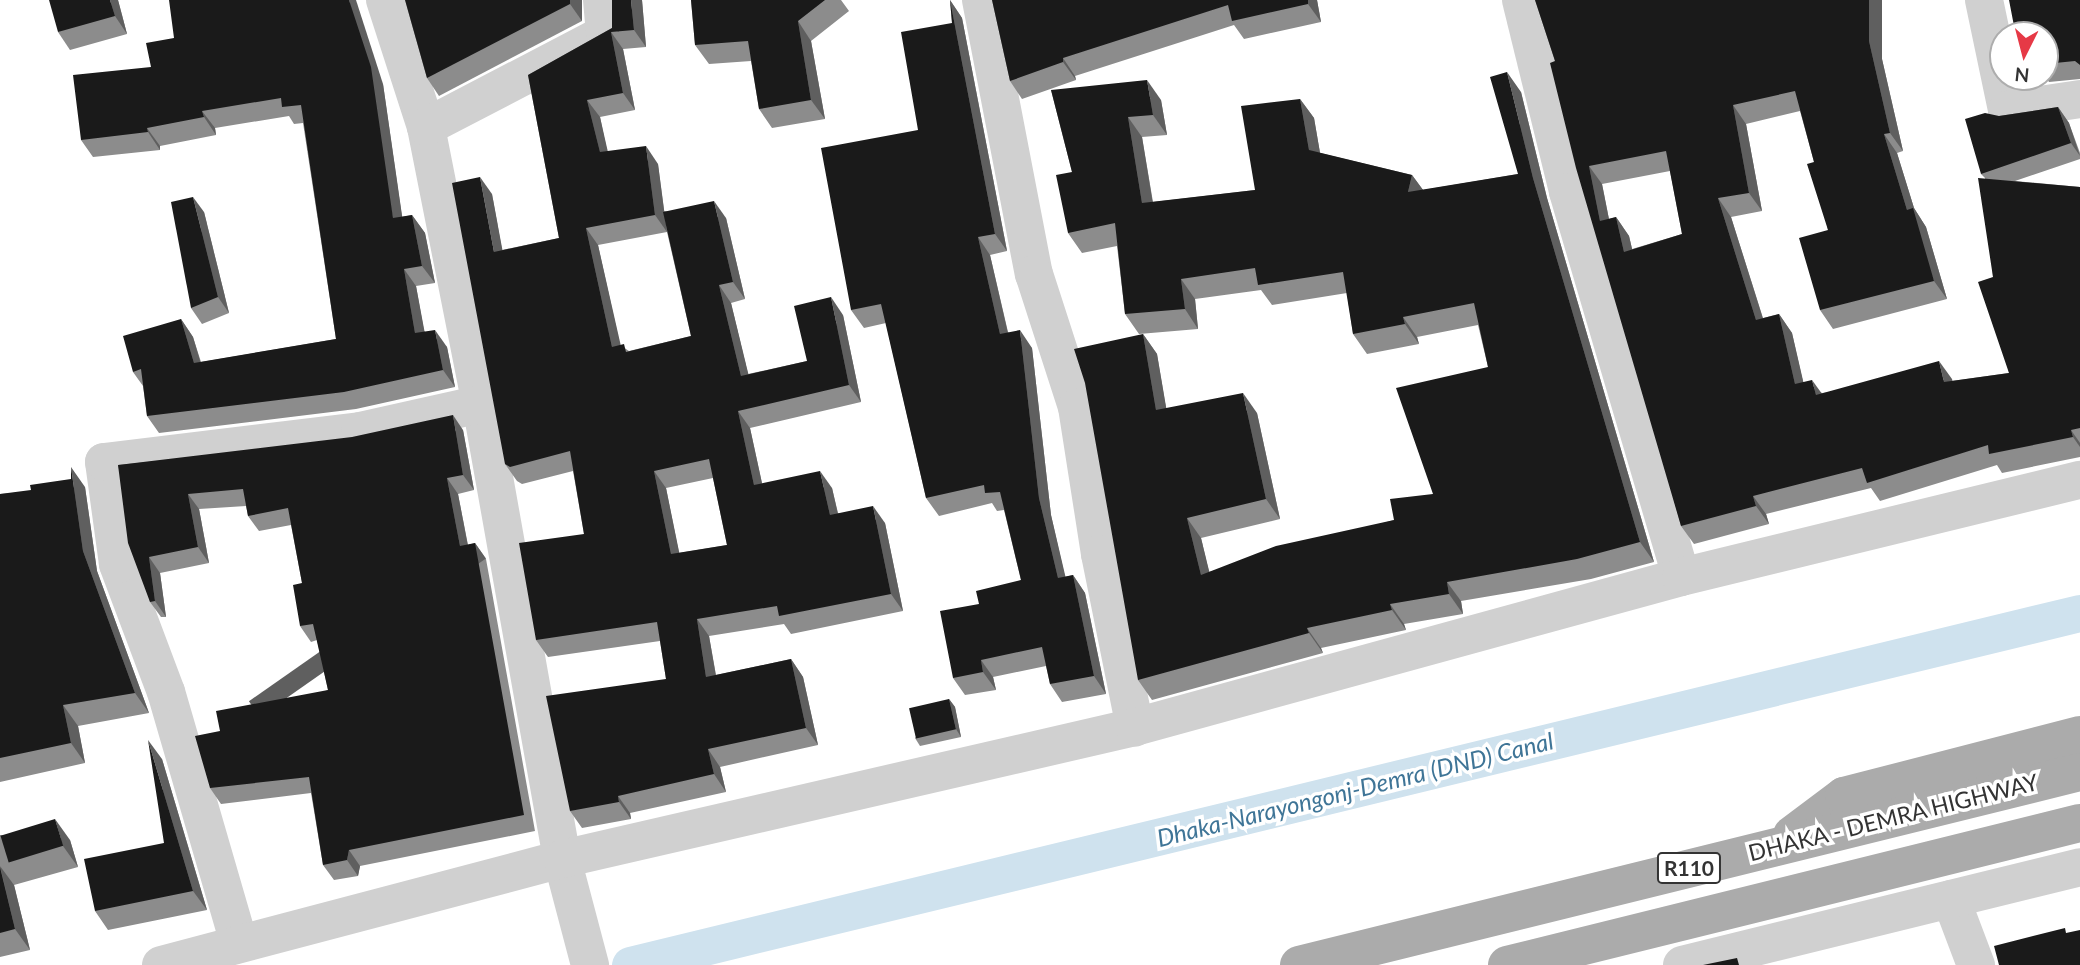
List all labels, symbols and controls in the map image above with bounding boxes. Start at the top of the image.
north arrow [1989,21,2059,91]
text: N [2013,63,2030,88]
water label: Dhaka-Narayongonj-Demra (DND) Canal [1154,726,1556,852]
street label: DHAKA - DEMRA HIGHWAY [1744,767,2042,867]
road number: R110 [1656,850,1722,886]

